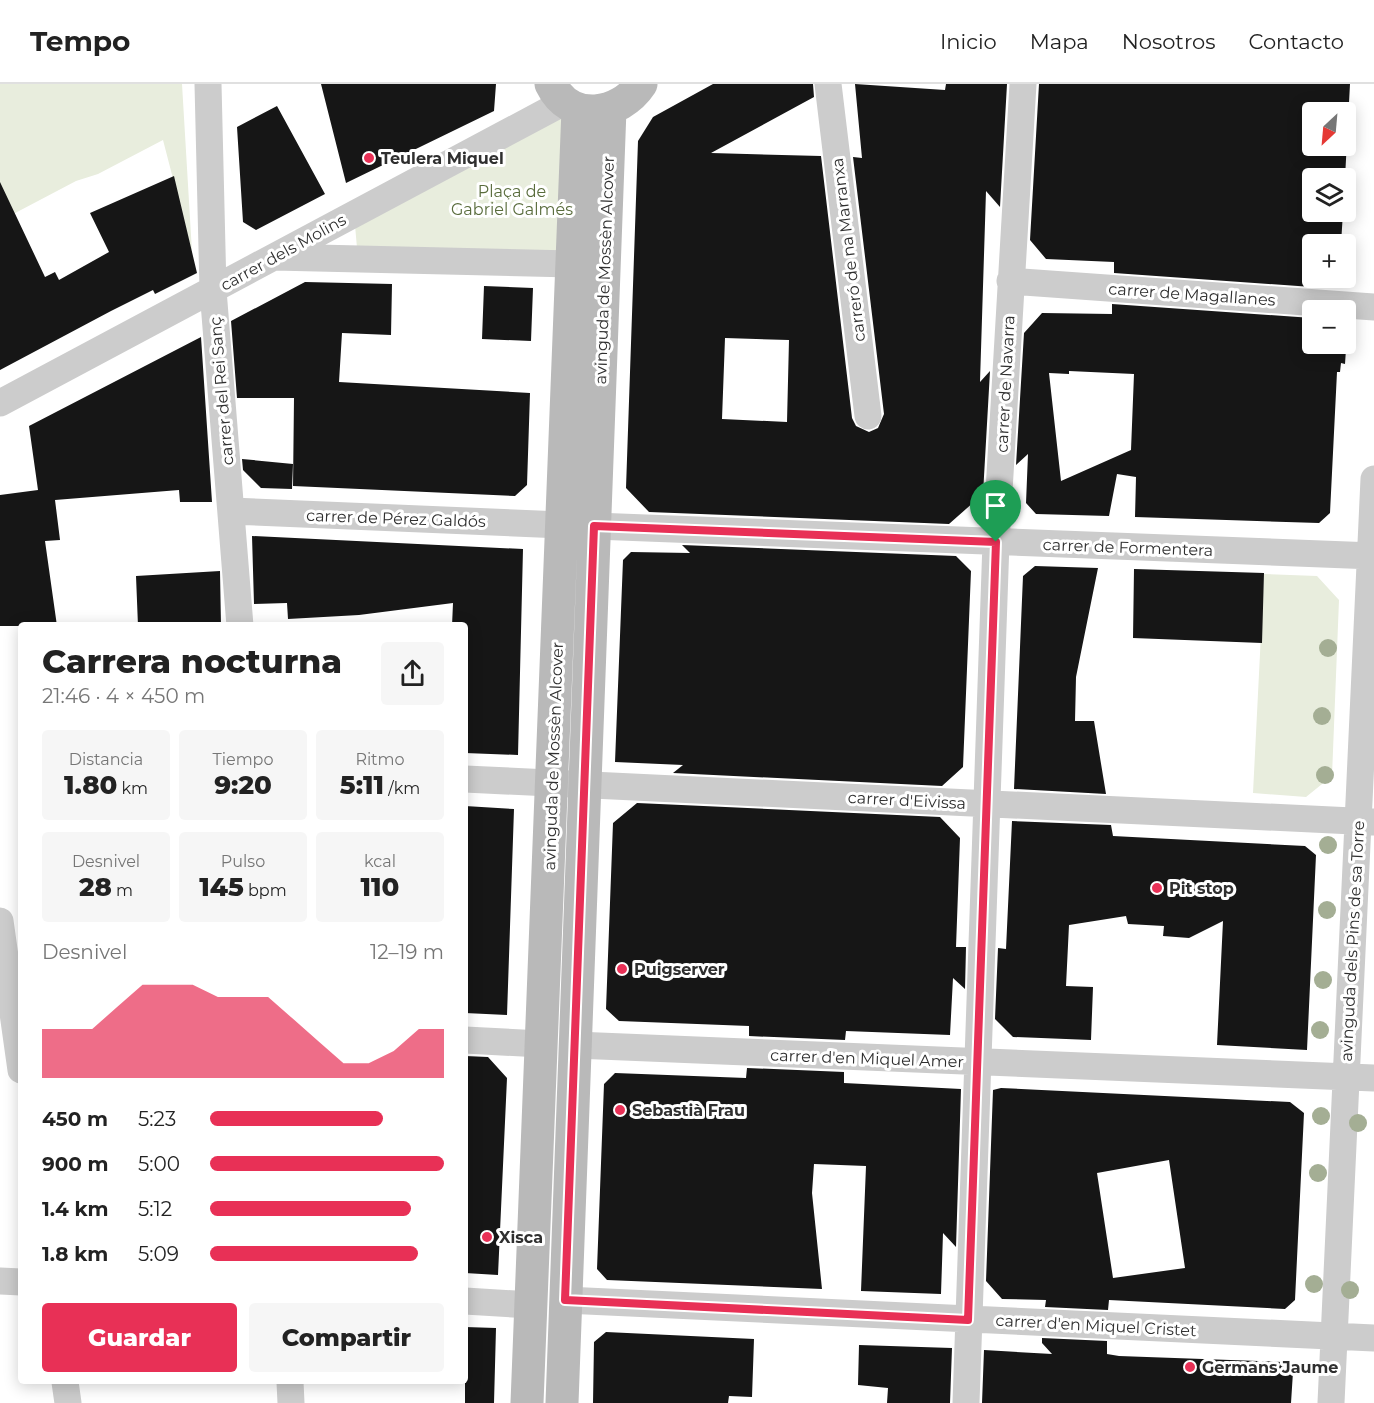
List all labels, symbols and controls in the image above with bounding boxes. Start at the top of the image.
text: Tempo [30,24,130,58]
text: Inicio [940,29,997,54]
text: Mapa [1030,29,1089,54]
text: Nosotros [1122,29,1215,54]
text: Contacto [1248,29,1344,54]
north arrow [1302,102,1356,156]
map controls [1302,102,1356,354]
place label: Teulera Miquel [381,149,504,168]
marker: Teulera Miquel [362,151,376,165]
street label: avinguda de Mossèn Alcover [591,155,618,385]
street label: carreró de na Marranxa [828,157,869,343]
button: layers [1302,168,1356,222]
park label: Plaça de Gabriel Galmés [451,182,573,219]
street label: carrer dels Molins [217,210,349,295]
button: + [1302,234,1356,288]
street label: carrer de Magallanes [1108,279,1276,310]
button: − [1302,300,1356,354]
street label: carrer de Navarra [992,315,1019,453]
street label: carrer del Rei Sanç [206,316,237,466]
pin [970,480,1021,542]
icon: arrive [979,489,1012,522]
street label: carrer de Pérez Galdós [306,506,486,531]
street label: carrer de Formentera [1042,535,1214,560]
text: Carrera nocturna [42,641,342,681]
street label: avinguda de Mossèn Alcover [540,641,567,871]
button: share [381,642,444,705]
text: 21:46 · 4 × 450 m [42,684,205,708]
text: Distancia [69,750,143,769]
text: Tiempo [212,750,274,769]
text: Ritmo [355,750,405,769]
text: 1.80 [64,769,117,801]
text: 9:20 [214,769,272,801]
text: 5:11 [340,769,384,801]
text: km [117,779,148,798]
text: /km [384,779,420,798]
street label: carrer d'Eivissa [847,788,967,813]
street label: avinguda dels Pins de sa Torre [1337,820,1368,1062]
text: Desnivel [72,852,140,871]
text: Pulso [221,852,265,871]
text: kcal [364,852,396,871]
text: 28 [79,871,112,903]
text: 145 [199,871,244,903]
text: 110 [361,871,399,903]
place label: Pit stop [1169,879,1234,898]
text: m [112,881,133,900]
text: bpm [244,881,287,900]
marker: Pit stop [1150,881,1164,895]
text: Desnivel [42,940,127,964]
text: 12–19 m [370,940,444,964]
place label: Puigserver [634,960,725,979]
marker: Puigserver [615,962,629,976]
street label: carrer d'en Miquel Amer [770,1046,964,1071]
place label: Sebastià Frau [632,1101,745,1120]
marker: Sebastià Frau [613,1103,627,1117]
text: 450 m [42,1107,108,1131]
text: 5:23 [138,1107,176,1131]
text: 900 m [42,1152,109,1176]
text: 5:00 [138,1152,180,1176]
text: 1.4 km [42,1197,109,1221]
text: 5:12 [138,1197,172,1221]
place label: Xisca [499,1228,543,1247]
marker: Xisca [480,1230,494,1244]
text: 1.8 km [42,1242,108,1266]
text: 5:09 [138,1242,179,1266]
button: Guardar [42,1303,237,1372]
button: Compartir [249,1303,444,1372]
street label: carrer d'en Miquel Cristet [995,1311,1197,1340]
place label: Germans Jaume [1202,1358,1338,1377]
marker: Germans Jaume [1183,1360,1197,1374]

